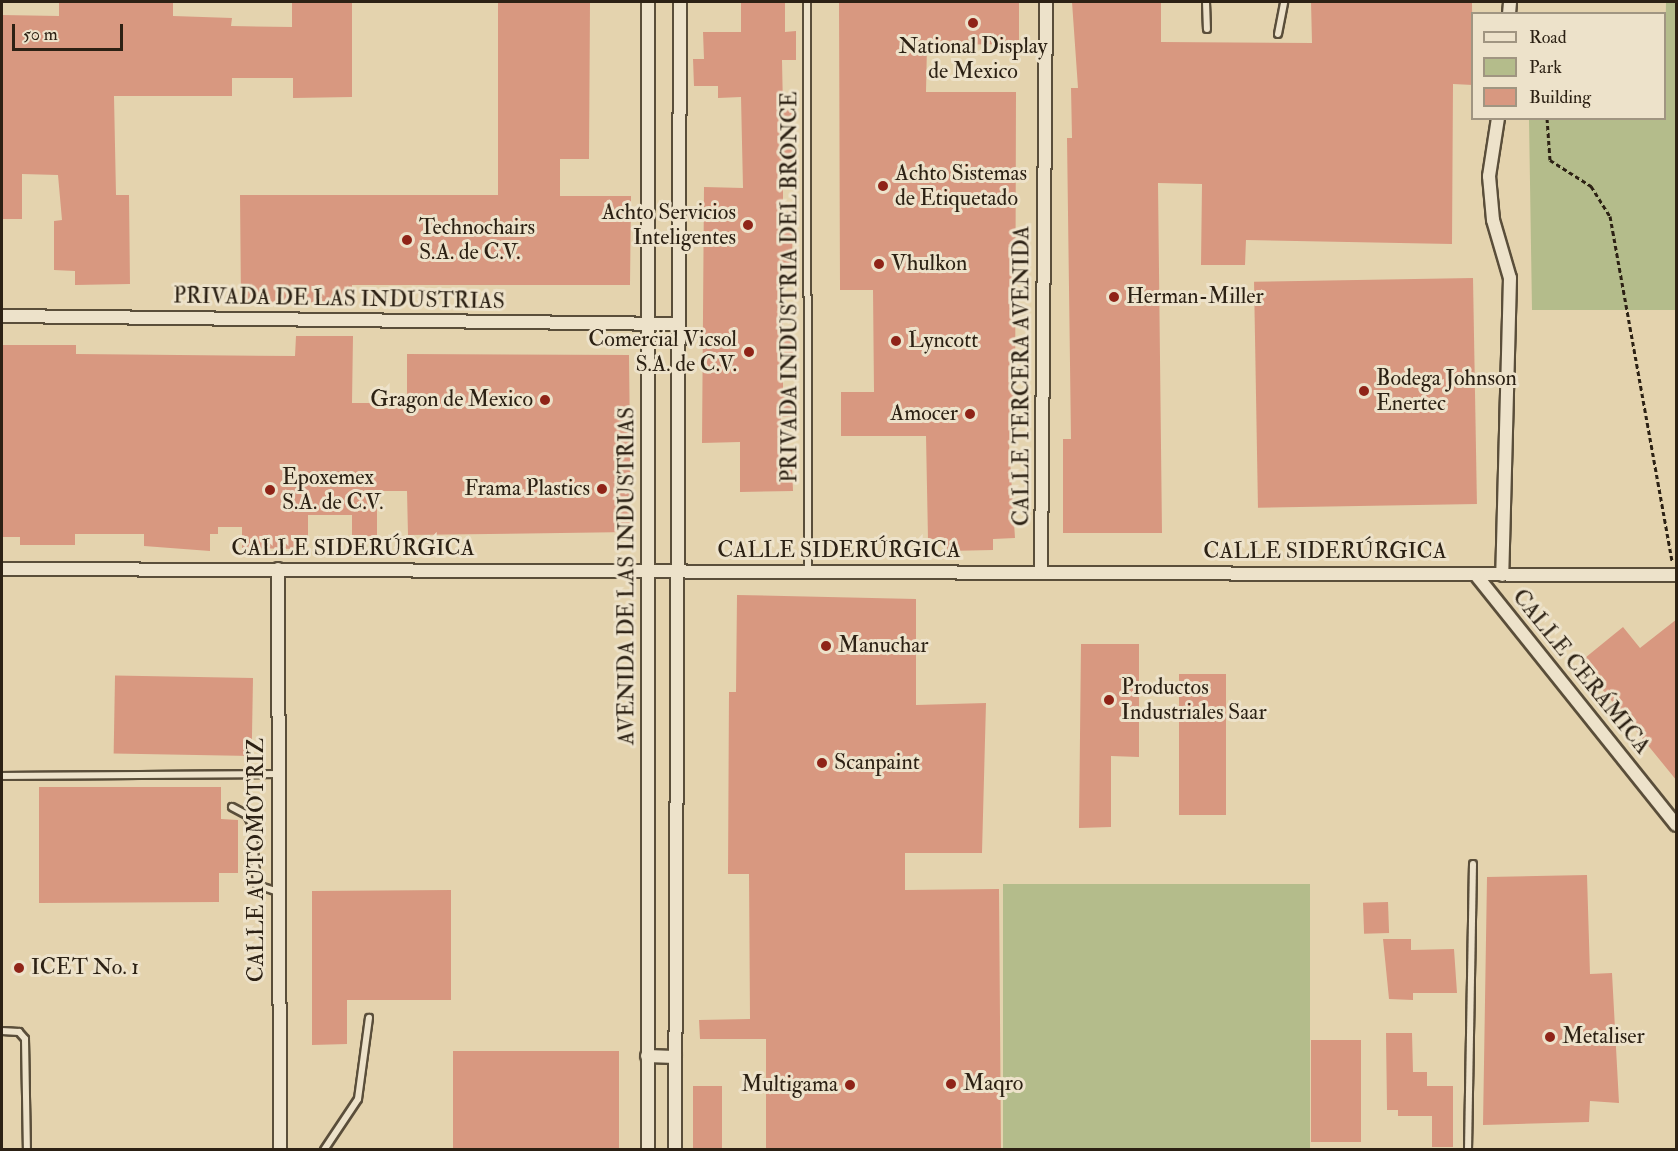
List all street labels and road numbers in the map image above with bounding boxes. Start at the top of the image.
street label: PRIVADA INDUSTRIA DEL BRONCE [777,91,803,483]
street label: CALLE TERCERA AVENIDA [1009,226,1035,526]
street label: PRIVADA DE LAS INDUSTRIAS [173,283,505,315]
street label: AVENIDA DE LAS INDUSTRIAS [614,407,640,745]
street label: CALLE SIDERÚRGICA [231,536,475,562]
street label: CALLE SIDERÚRGICA [717,538,961,564]
street label: CALLE SIDERÚRGICA [1203,539,1447,565]
street label: CALLE CERÁMICA [1506,584,1656,760]
street label: CALLE AUTOMOTRIZ [244,738,270,982]

